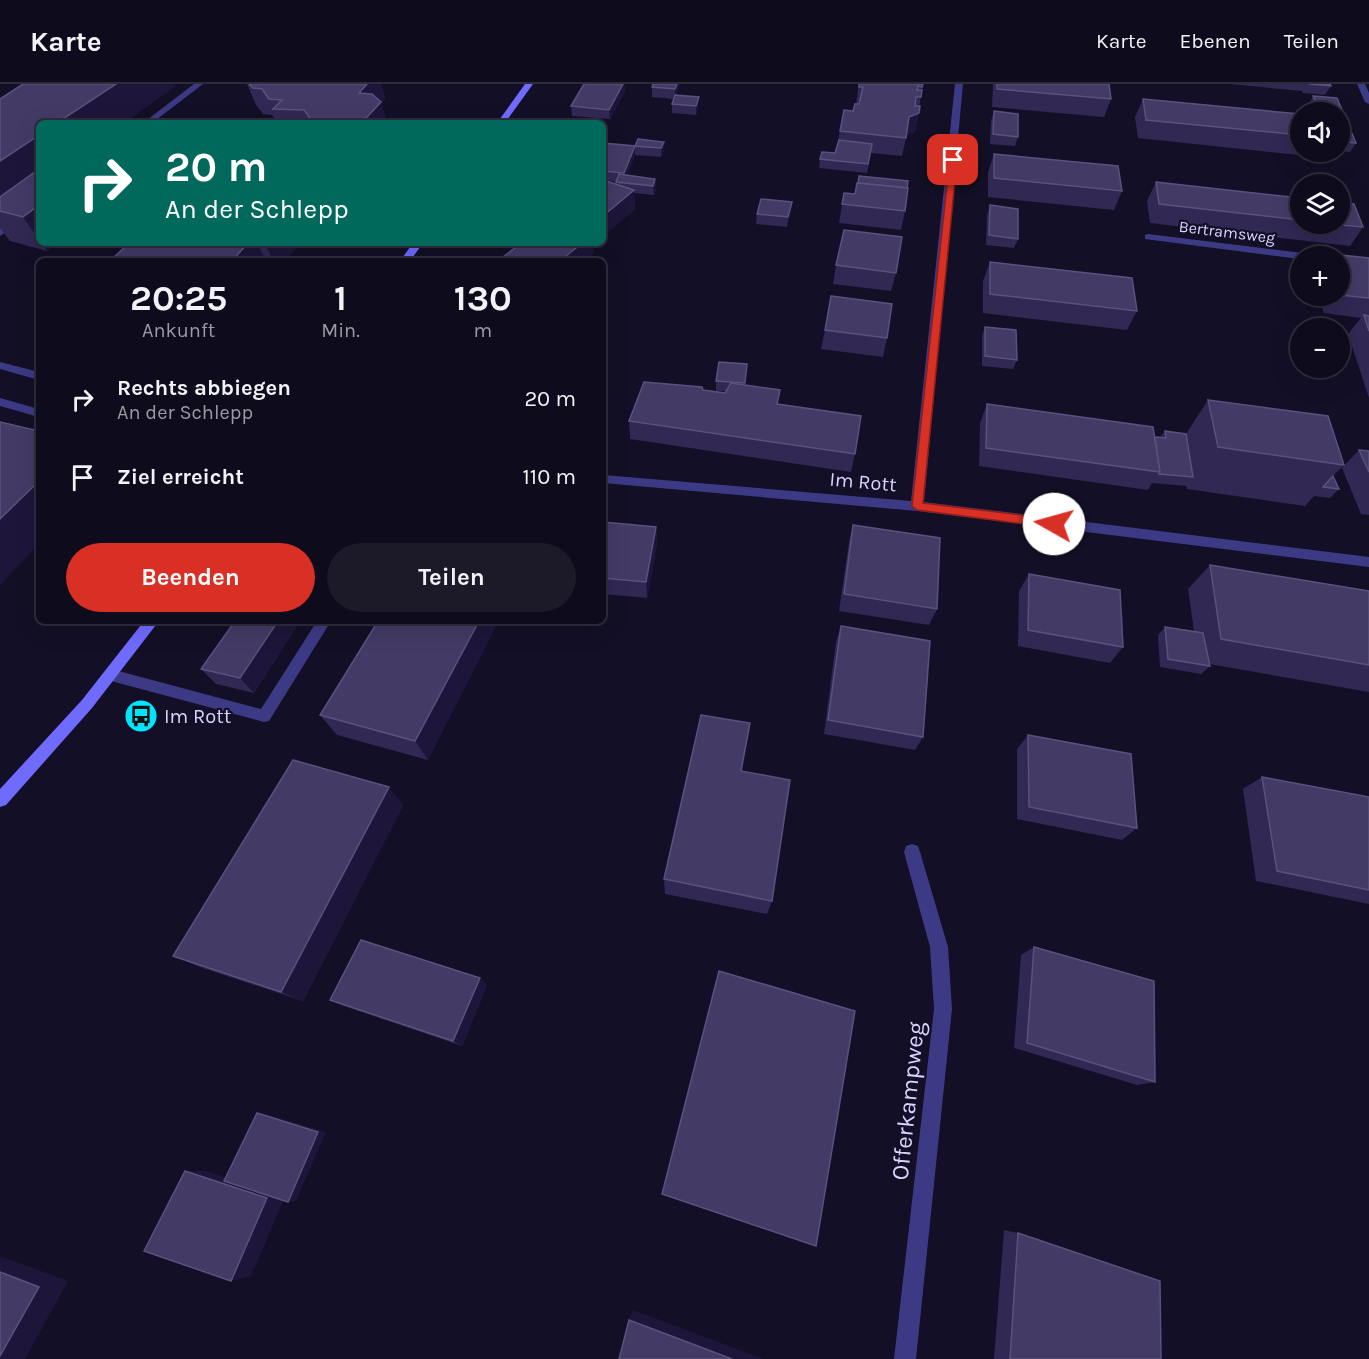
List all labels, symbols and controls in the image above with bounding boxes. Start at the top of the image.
text: Karte [30,25,102,58]
text: Karte [1096,29,1147,53]
text: Ebenen [1180,29,1251,53]
text: Teilen [1284,29,1339,53]
map controls [1290,102,1350,378]
button: sound [1290,102,1350,162]
pin [927,134,978,185]
text: 20 m [165,142,267,192]
icon: arrive [936,143,969,176]
icon: right [66,144,144,222]
button: layers [1290,174,1350,234]
text: An der Schlepp [165,193,349,225]
street label: Bertramsweg [1178,217,1276,247]
button: + [1290,246,1350,306]
text: 20:25 [130,277,227,319]
text: 1 [334,277,347,319]
text: 130 [454,277,512,319]
button: − [1290,318,1350,378]
text: Ankunft [142,319,215,342]
text: Min. [321,319,360,342]
text: m [474,319,492,342]
text: Rechts abbiegen [117,375,291,401]
icon: right [66,383,99,416]
text: 20 m [524,386,576,412]
text: An der Schlepp [117,401,253,424]
icon: arrive [66,461,99,494]
text: Ziel erreicht [117,464,244,490]
text: 110 m [523,464,576,490]
street label: Im Rott [828,468,898,496]
position arrow [1022,492,1086,556]
button: Beenden [66,543,315,612]
button: Teilen [327,543,576,612]
bus stop icon: Im Rott [123,698,159,734]
place label: Im Rott [164,705,232,728]
street label: Offerkampweg [886,1020,930,1182]

